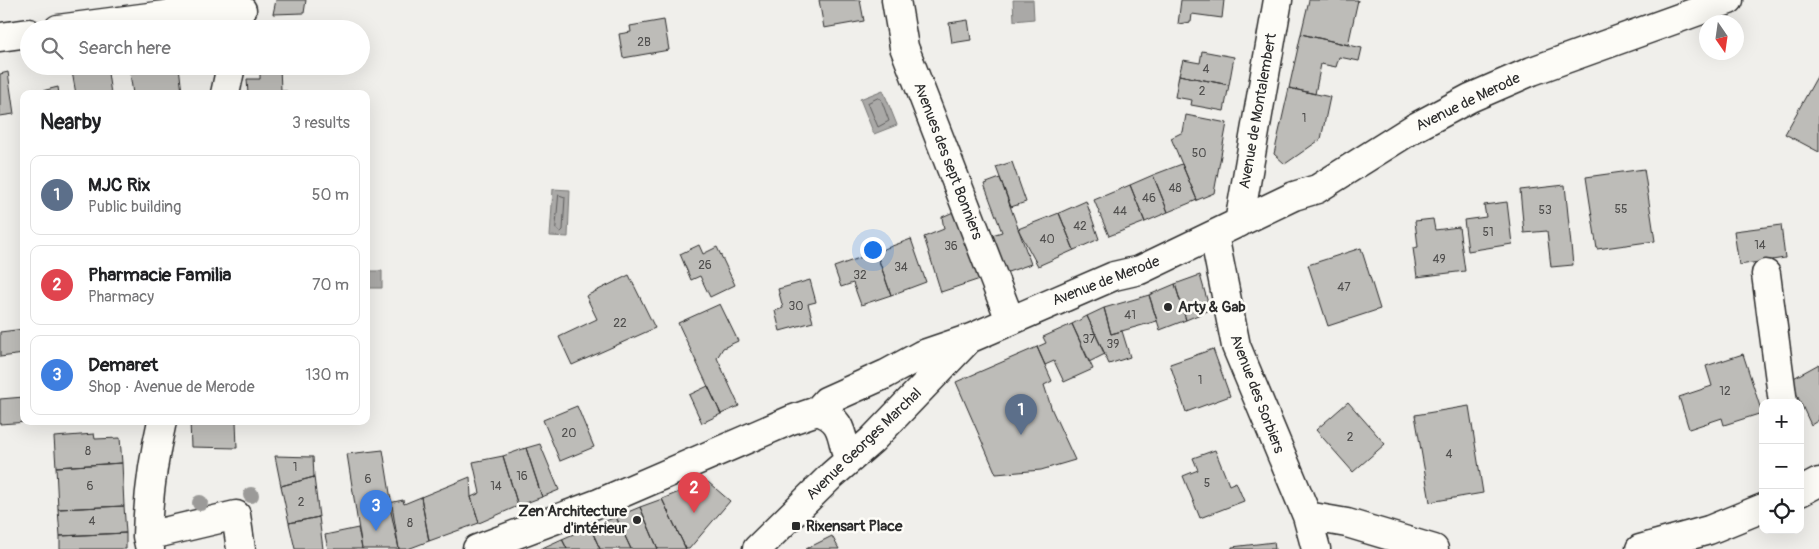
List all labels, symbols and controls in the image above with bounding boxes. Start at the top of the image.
north arrow [1699,15,1744,60]
search box [20,20,370,75]
street label: Avenue de Montalembert [1235,31,1281,190]
icon: search [38,34,66,62]
house number: 2B [637,35,651,50]
text: Search here [78,36,171,60]
house number: 4 [1203,62,1210,77]
street label: Avenue de Merode [1413,68,1524,135]
street label: Avenues des sept Bonniers [909,80,987,243]
house number: 2 [1199,84,1206,99]
text: Nearby [40,109,101,136]
house number: 1 [1302,111,1306,126]
text: 3 results [292,113,350,133]
house number: 50 [1192,146,1206,161]
text: MJC Rix [88,173,151,197]
house number: 48 [1168,181,1182,196]
text: 1 [54,185,60,205]
text: 50 m [312,185,349,205]
house number: 46 [1142,191,1156,206]
text: Public building [88,197,181,217]
house number: 55 [1614,202,1628,217]
house number: 53 [1538,203,1552,218]
house number: 44 [1113,204,1127,219]
house number: 42 [1073,219,1087,234]
house number: 51 [1482,225,1494,240]
house number: 40 [1039,232,1055,247]
your location [860,237,886,263]
house number: 14 [1754,238,1766,253]
house number: 36 [944,239,958,254]
street label: Avenue de Merode [1050,252,1163,310]
house number: 49 [1432,252,1446,267]
house number: 26 [698,258,712,273]
house number: 34 [894,260,908,275]
text: Pharmacie Familia [88,263,231,287]
house number: 32 [853,268,867,283]
text: 2 [53,275,61,295]
text: 70 m [312,275,349,295]
house number: 47 [1337,280,1351,295]
text: Pharmacy [88,287,154,307]
place label: Arty & Gab [1178,298,1246,317]
house number: 30 [789,299,803,314]
marker: Arty & Gab [1162,301,1174,313]
house number: 41 [1124,308,1136,323]
house number: 22 [613,316,627,331]
house number: 37 [1082,332,1096,347]
street label: Avenue des Sorbiers [1226,332,1289,456]
house number: 39 [1107,337,1119,352]
text: Demaret [88,353,158,377]
text: 3 [53,365,61,385]
text: 130 m [305,365,349,385]
house number: 1 [1198,373,1202,388]
text: Shop · Avenue de Merode [88,377,255,397]
street label: Avenue Georges Marchal [802,384,926,504]
house number: 12 [1719,384,1731,399]
pin: 1 [1005,394,1037,435]
map controls [1759,399,1804,534]
button: + [1759,399,1804,444]
house number: 20 [562,426,576,441]
house number: 2 [1347,430,1354,445]
house number: 8 [85,444,91,459]
button: − [1759,444,1804,489]
house number: 4 [1446,447,1453,462]
house number: 1 [293,460,297,475]
house number: 16 [516,469,528,484]
house number: 6 [365,472,372,487]
pin: 2 [678,472,710,513]
house number: 5 [1204,476,1210,491]
house number: 6 [87,479,94,494]
house number: 14 [490,479,502,494]
button: locate [1759,489,1804,534]
pin: 3 [360,490,392,531]
house number: 2 [298,495,305,510]
place label: Zen Architecture d'intérieur [518,502,628,538]
house number: 4 [89,514,96,529]
marker: Zen Architecture d'intérieur [631,514,643,526]
house number: 8 [407,516,413,531]
place label: Rixensart Place [806,517,903,536]
marker: Rixensart Place [790,520,802,532]

